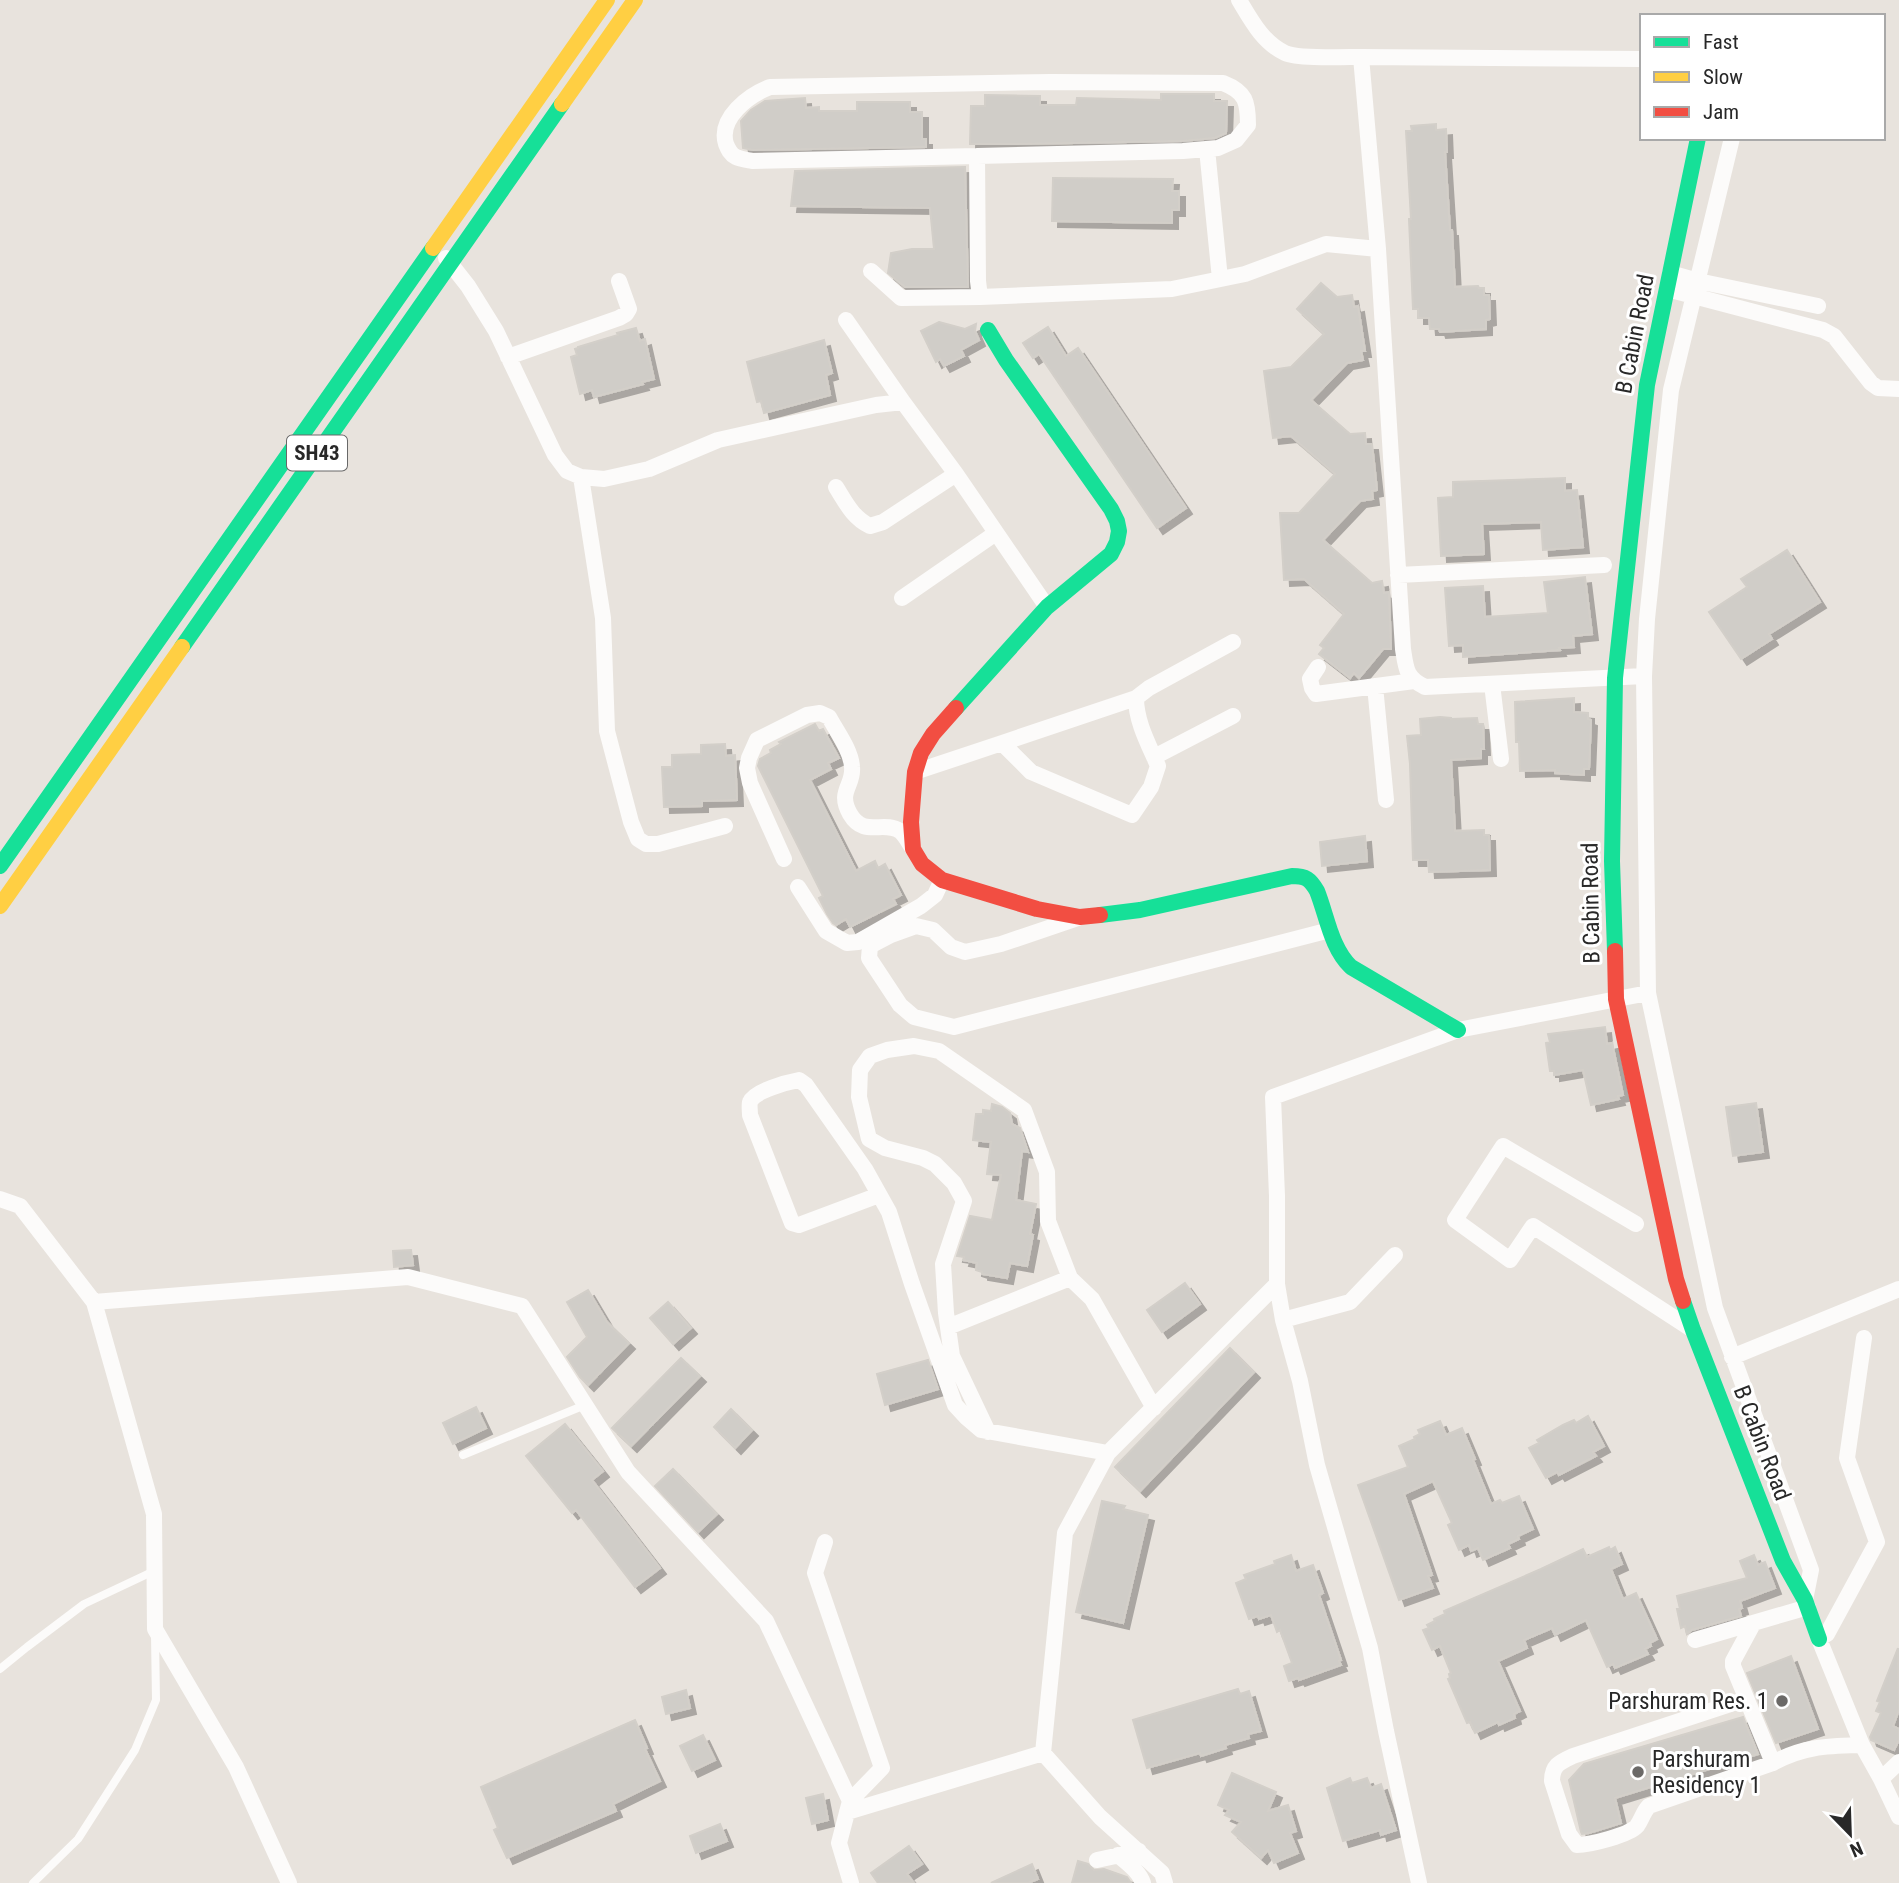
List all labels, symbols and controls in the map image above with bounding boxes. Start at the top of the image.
legend [1640,14,1885,140]
text: Fast [1703,30,1739,54]
text: Slow [1703,65,1743,89]
text: Jam [1703,100,1739,124]
street label: B Cabin Road [1610,272,1660,396]
road number: SH43 [287,435,347,470]
street label: B Cabin Road [1576,842,1606,964]
street label: B Cabin Road [1728,1382,1796,1504]
place label: Parshuram Res. 1 [1608,1688,1768,1715]
marker: Parshuram Res. 1 [1774,1693,1790,1709]
place label: Parshuram Residency 1 [1652,1746,1761,1799]
marker: Parshuram Residency 1 [1630,1764,1646,1780]
north arrow [1815,1799,1885,1869]
text: N [1847,1836,1866,1862]

